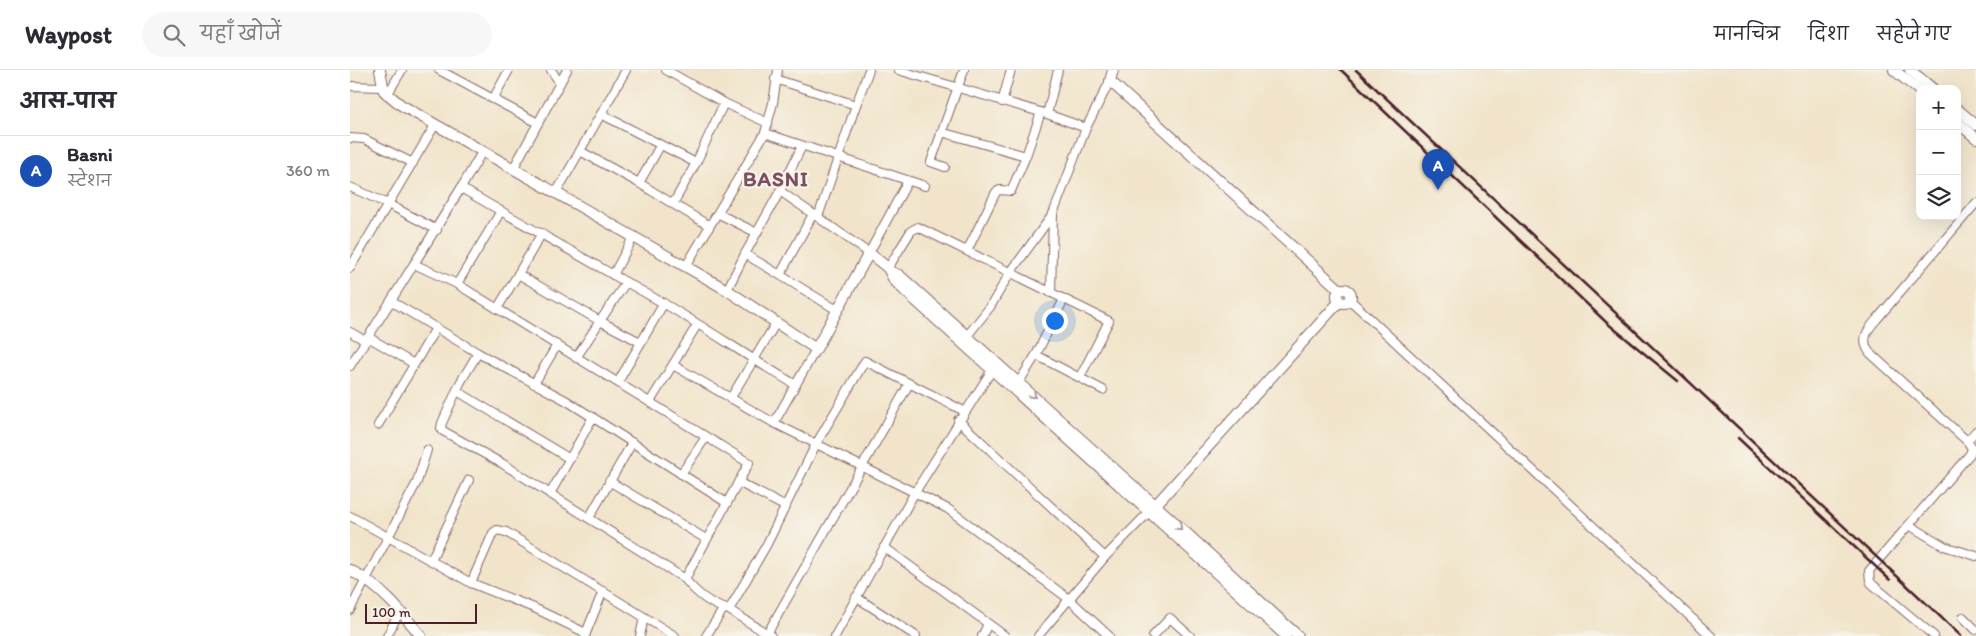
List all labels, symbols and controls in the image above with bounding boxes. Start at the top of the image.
search box [142,12,492,57]
text: Waypost [25,20,112,49]
icon: search [160,21,188,49]
text: यहाँ खोजें [200,22,281,45]
text: मानचित्र [1714,23,1780,45]
text: दिशा [1808,23,1849,45]
text: सहेजे गए [1877,23,1951,45]
map controls [1916,85,1961,220]
button: + [1916,85,1961,130]
text: आस-पास [20,88,116,113]
button: − [1916,130,1961,175]
text: Basni [67,143,113,166]
pin: A [1422,149,1454,190]
text: A [31,161,41,180]
text: 360 m [286,161,330,180]
district label: BASNI [743,166,809,191]
text: स्टेशन [67,171,111,190]
button: layers [1916,175,1961,220]
your location [1042,308,1068,334]
one-way arrow [1027,389,1036,398]
one-way arrow [1174,521,1183,530]
scale bar [365,601,478,624]
text: 100 m [372,604,411,621]

